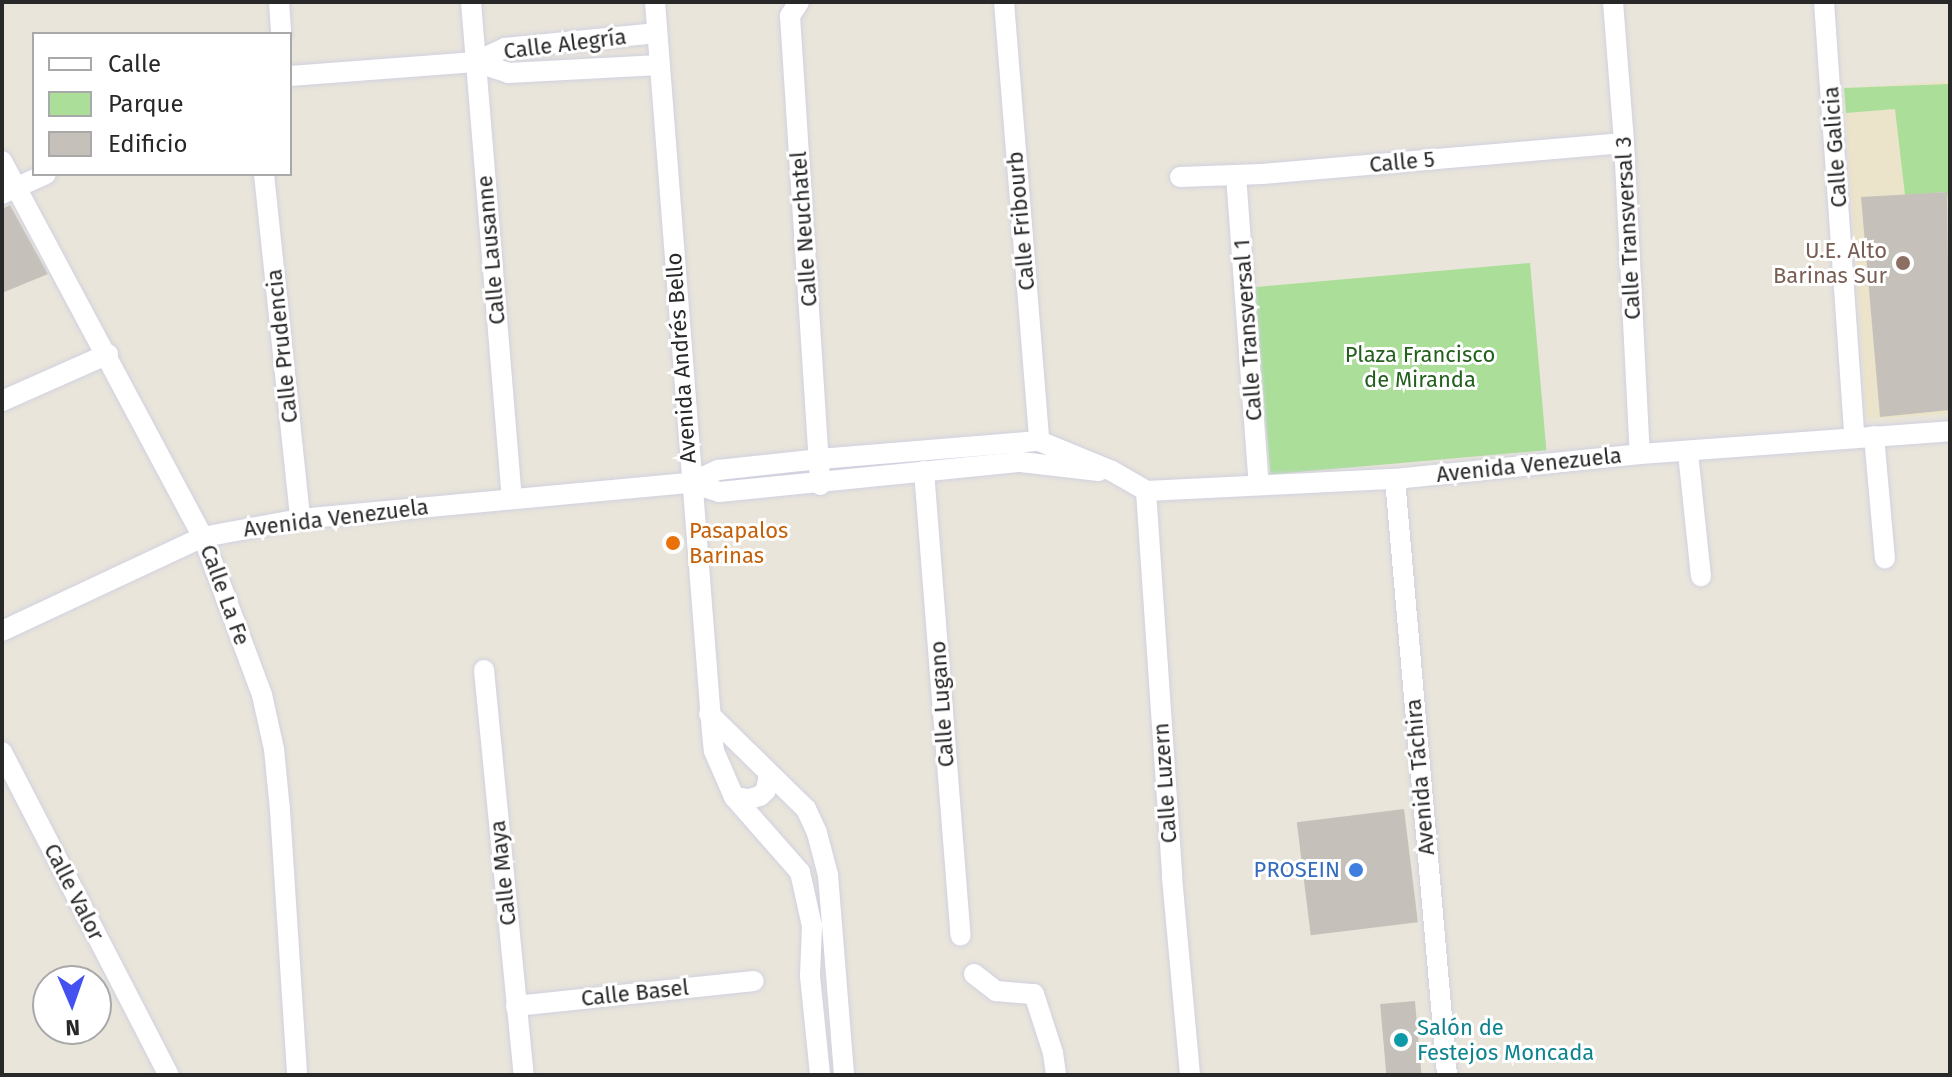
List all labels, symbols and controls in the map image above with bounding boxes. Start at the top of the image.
street label: Calle Alegría [502,23,628,65]
legend [32,32,292,176]
text: Calle [108,50,161,78]
street label: Calle Galicia [1818,86,1852,208]
text: Parque [108,90,184,118]
text: Edificio [108,130,188,158]
street label: Calle Transversal 3 [1610,136,1646,320]
street label: Calle 5 [1368,146,1436,178]
street label: Calle Neuchatel [785,150,823,308]
street label: Calle Fribourb [1002,150,1040,292]
street label: Calle Lausanne [471,174,511,326]
place label: U.E. Alto Barinas Sur [1773,237,1887,288]
street label: Calle Transversal 1 [1228,238,1268,422]
street label: Avenida Andrés Bello [660,252,702,464]
marker: U.E. Alto Barinas Sur [1894,254,1912,272]
street label: Calle Prudencia [261,268,303,424]
park label: Plaza Francisco de Miranda [1345,341,1495,392]
street label: Avenida Venezuela [1435,442,1623,488]
street label: Avenida Venezuela [242,494,430,542]
place label: Pasapalos Barinas [689,517,788,568]
marker: Pasapalos Barinas [664,534,682,552]
street label: Calle La Fe [195,541,255,649]
street label: Calle Lugano [924,640,960,768]
street label: Avenida Táchira [1400,698,1440,856]
street label: Calle Luzern [1148,722,1182,844]
street label: Calle Maya [484,819,522,927]
street label: Calle Valor [38,839,110,945]
place label: PROSEIN [1254,857,1340,883]
marker: PROSEIN [1347,861,1365,879]
north arrow [32,965,112,1045]
street label: Calle Basel [580,974,690,1012]
text: N [65,1014,81,1041]
place label: Salón de Festejos Moncada [1417,1014,1594,1066]
marker: Salón de Festejos Moncada [1392,1031,1410,1049]

